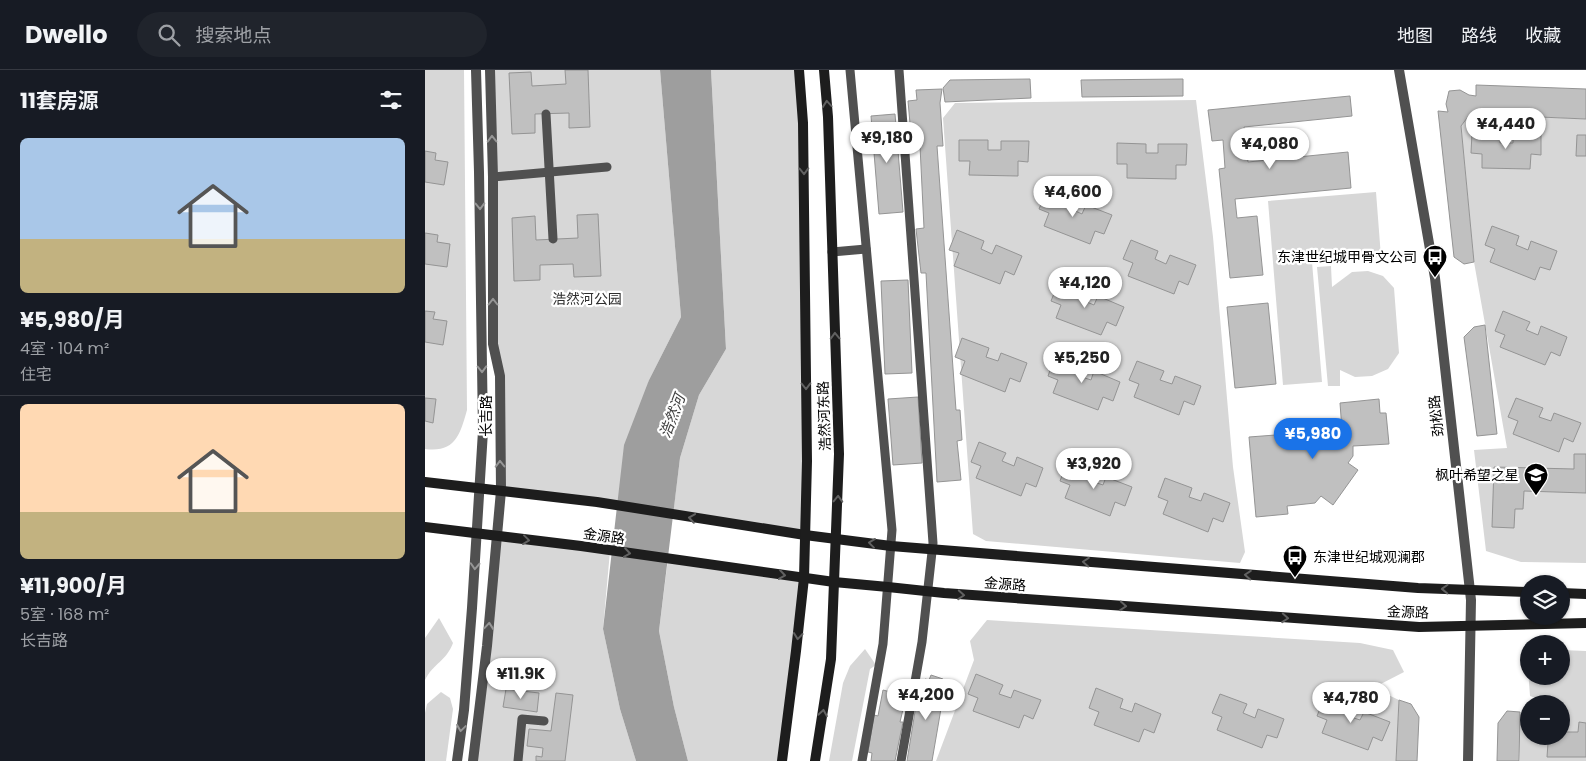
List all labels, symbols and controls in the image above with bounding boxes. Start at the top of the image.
search box [137,12,487,57]
text: Dwello [25,18,107,51]
icon: search [155,21,183,49]
text: 搜索地点 [195,22,271,49]
text: 地图 [1397,23,1433,48]
text: 路线 [1461,23,1497,48]
text: 收藏 [1525,23,1561,48]
text: 11套房源 [20,86,99,115]
icon: filters [377,86,405,114]
one-way arrow [821,100,832,108]
pin: ¥4,440 [1465,108,1547,150]
text: ¥4,440 [1477,112,1535,135]
pin: ¥9,180 [846,122,928,164]
text: ¥9,180 [861,126,913,149]
pin: ¥4,080 [1229,128,1311,170]
text: ¥4,080 [1241,132,1299,155]
one-way arrow [487,135,497,143]
one-way arrow [799,168,809,175]
icon: home [168,171,258,261]
pin: ¥4,600 [1032,176,1114,218]
text: ¥4,600 [1044,180,1102,203]
one-way arrow [475,202,485,210]
bus stop icon: 东津世纪城甲骨文公司 [1422,244,1448,278]
place label: 东津世纪城甲骨文公司 [1277,247,1417,267]
pin: ¥4,120 [1044,266,1126,309]
text: ¥4,120 [1059,271,1111,294]
park label: 浩然河公园 [552,289,622,309]
one-way arrow [488,298,498,306]
text: ¥5,980/月 [20,305,125,334]
one-way arrow [830,332,841,340]
text: 4室 · 104 m² [20,337,109,360]
pin: ¥5,250 [1041,342,1123,384]
text: ¥5,250 [1054,346,1110,369]
text: 住宅 [20,363,52,386]
one-way arrow [477,365,487,373]
street label: 浩然河东路 [813,381,835,451]
one-way arrow [801,382,811,390]
water label: 浩然河 [654,388,691,441]
street label: 劲松路 [1424,394,1448,438]
street label: 长吉路 [476,395,496,437]
pin: ¥5,980 [1272,418,1354,460]
text: ¥5,980 [1285,422,1341,445]
icon: home [168,436,258,526]
pin: ¥3,920 [1053,448,1135,490]
text: ¥3,920 [1067,452,1121,475]
one-way arrow [495,459,505,467]
school or university icon: 枫叶希望之星 [1523,462,1549,496]
place label: 枫叶希望之星 [1435,465,1519,485]
one-way arrow [832,494,843,502]
one-way arrow [688,513,696,523]
street label: 金源路 [582,523,626,549]
one-way arrow [522,534,530,545]
one-way arrow [868,539,876,549]
bus stop icon: 东津世纪城观澜郡 [1282,544,1308,578]
one-way arrow [623,547,631,558]
place label: 东津世纪城观澜郡 [1313,547,1425,567]
one-way arrow [1082,557,1090,568]
one-way arrow [469,562,480,570]
one-way arrow [779,569,787,580]
one-way arrow [1244,569,1252,580]
text: ¥11,900/月 [20,571,127,600]
street label: 金源路 [983,573,1027,595]
map controls [1520,575,1570,745]
button: layers [1520,575,1570,625]
one-way arrow [1441,584,1448,594]
one-way arrow [957,589,965,600]
one-way arrow [1120,600,1128,611]
street label: 金源路 [1387,601,1429,623]
text: 5室 · 168 m² [20,603,109,626]
one-way arrow [1282,612,1290,623]
one-way arrow [483,621,494,629]
text: 长吉路 [20,629,68,652]
one-way arrow [793,632,804,640]
button: + [1520,635,1570,685]
pin: ¥11.9K [480,658,562,700]
text: ¥11.9K [497,662,545,685]
pin: ¥4,200 [885,678,967,721]
pin: ¥4,780 [1310,682,1392,724]
text: ¥4,200 [898,683,954,706]
text: ¥4,780 [1323,686,1379,709]
button: − [1520,695,1570,745]
one-way arrow [817,708,827,717]
one-way arrow [456,724,467,732]

